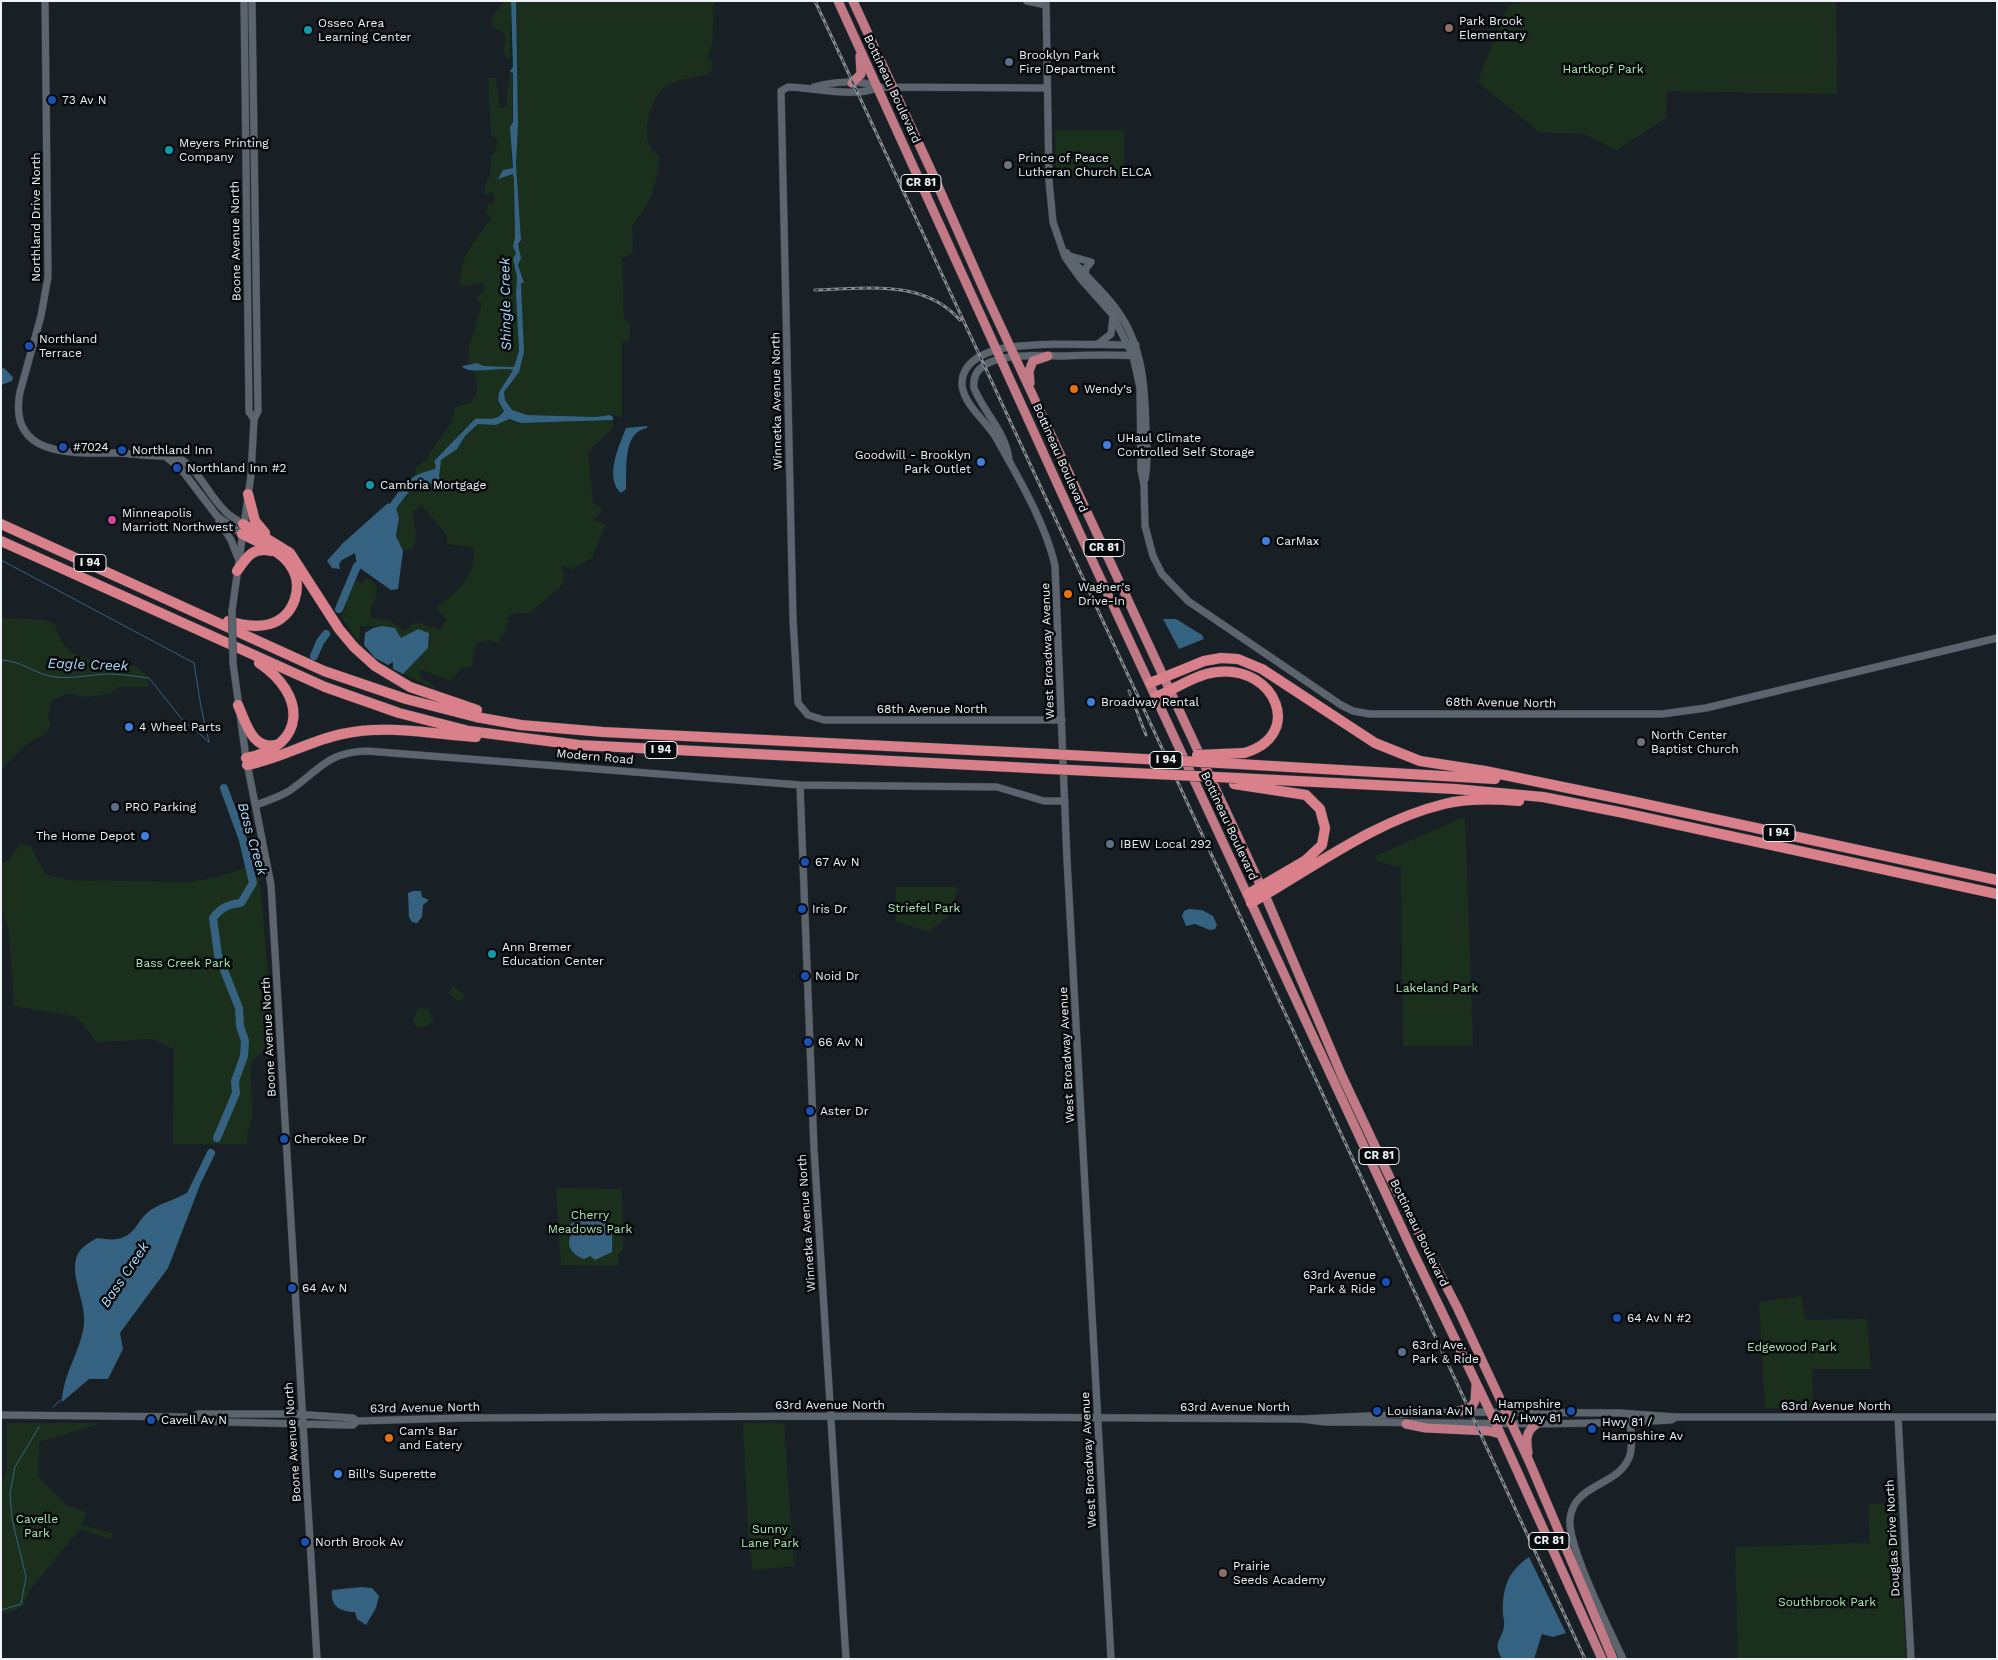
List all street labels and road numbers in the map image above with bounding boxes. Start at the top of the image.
street label: Bottineau Boulevard [861,32,923,146]
street label: Northland Drive North [29,152,43,282]
road number: CR 81 [901,174,941,192]
street label: Boone Avenue North [228,181,244,301]
street label: Winnetka Avenue North [769,332,785,470]
street label: Bottineau Boulevard [1029,401,1091,515]
road number: CR 81 [1084,540,1124,556]
road number: I 94 [74,554,106,572]
street label: West Broadway Avenue [1038,582,1058,720]
street label: 68th Avenue North [1446,695,1556,711]
street label: 68th Avenue North [877,702,987,716]
road number: I 94 [645,742,677,758]
street label: Modern Road [556,746,634,768]
road number: I 94 [1150,752,1182,768]
street label: Bottineau Boulevard [1198,769,1260,883]
road number: I 94 [1763,824,1795,841]
street label: Boone Avenue North [259,977,279,1097]
street label: West Broadway Avenue [1056,986,1078,1124]
road number: CR 81 [1359,1148,1399,1164]
street label: Winnetka Avenue North [795,1153,819,1293]
street label: Bottineau Boulevard [1387,1177,1451,1289]
street label: Boone Avenue North [282,1382,304,1502]
street label: West Broadway Avenue [1078,1391,1100,1529]
street label: 63rd Avenue North [775,1398,885,1412]
street label: 63rd Avenue North [1781,1399,1891,1413]
street label: 63rd Avenue North [370,1400,480,1416]
street label: 63rd Avenue North [1180,1400,1290,1414]
street label: Douglas Drive North [1883,1479,1903,1597]
road number: CR 81 [1529,1532,1569,1550]

